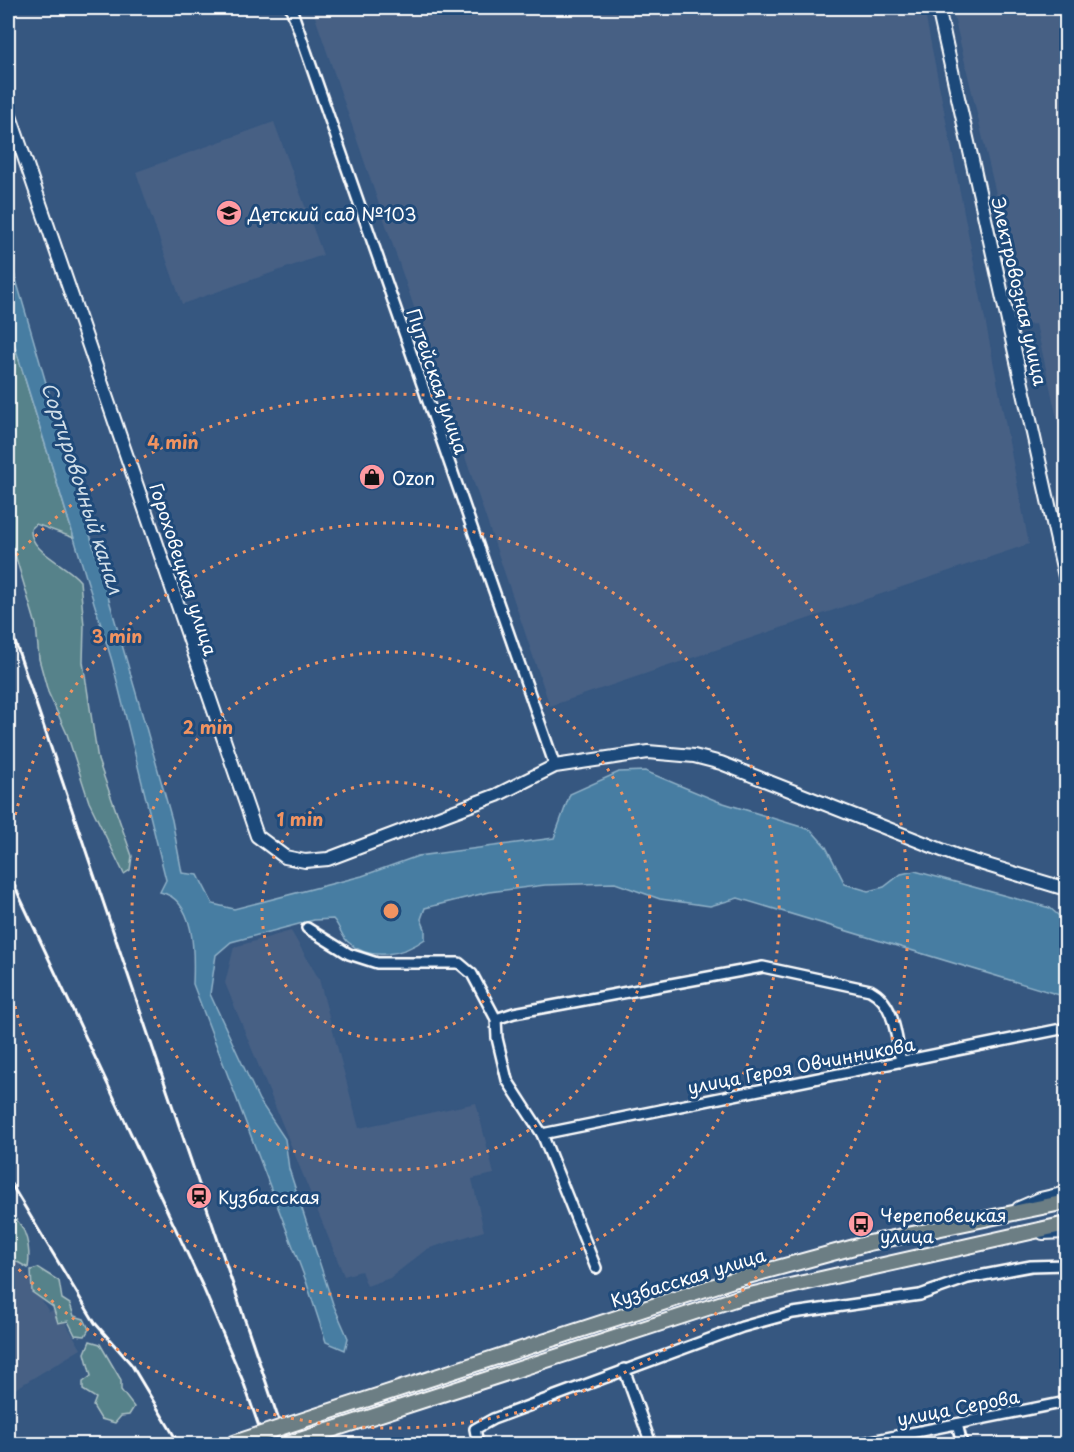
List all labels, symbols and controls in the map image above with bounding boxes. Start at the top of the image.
street label: Электровозная улица [985,194,1055,389]
school or university icon: Детский сад №103 [214,198,244,228]
place label: Детский сад №103 [247,200,417,227]
street label: Путейская улица [400,304,476,458]
water label: Сортировочный канал [34,378,132,598]
text: 4 min [147,428,199,455]
shop icon: Ozon [357,462,387,492]
place label: Ozon [392,464,435,491]
street label: Гороховецкая улица [143,479,225,659]
text: 3 min [92,622,142,649]
text: 2 min [183,713,233,740]
text: 1 min [277,805,323,832]
centre of rings [381,901,401,921]
street label: улица Героя Овчинникова [685,1030,918,1100]
station icon: Кузбасская [184,1181,214,1211]
place label: Кузбасская [218,1183,320,1210]
place label: Череповецкая улица [880,1201,1007,1249]
bus stop icon: Череповецкая улица [846,1209,876,1239]
street label: Кузбасская улица [607,1240,769,1313]
street label: улица Серова [894,1382,1022,1432]

